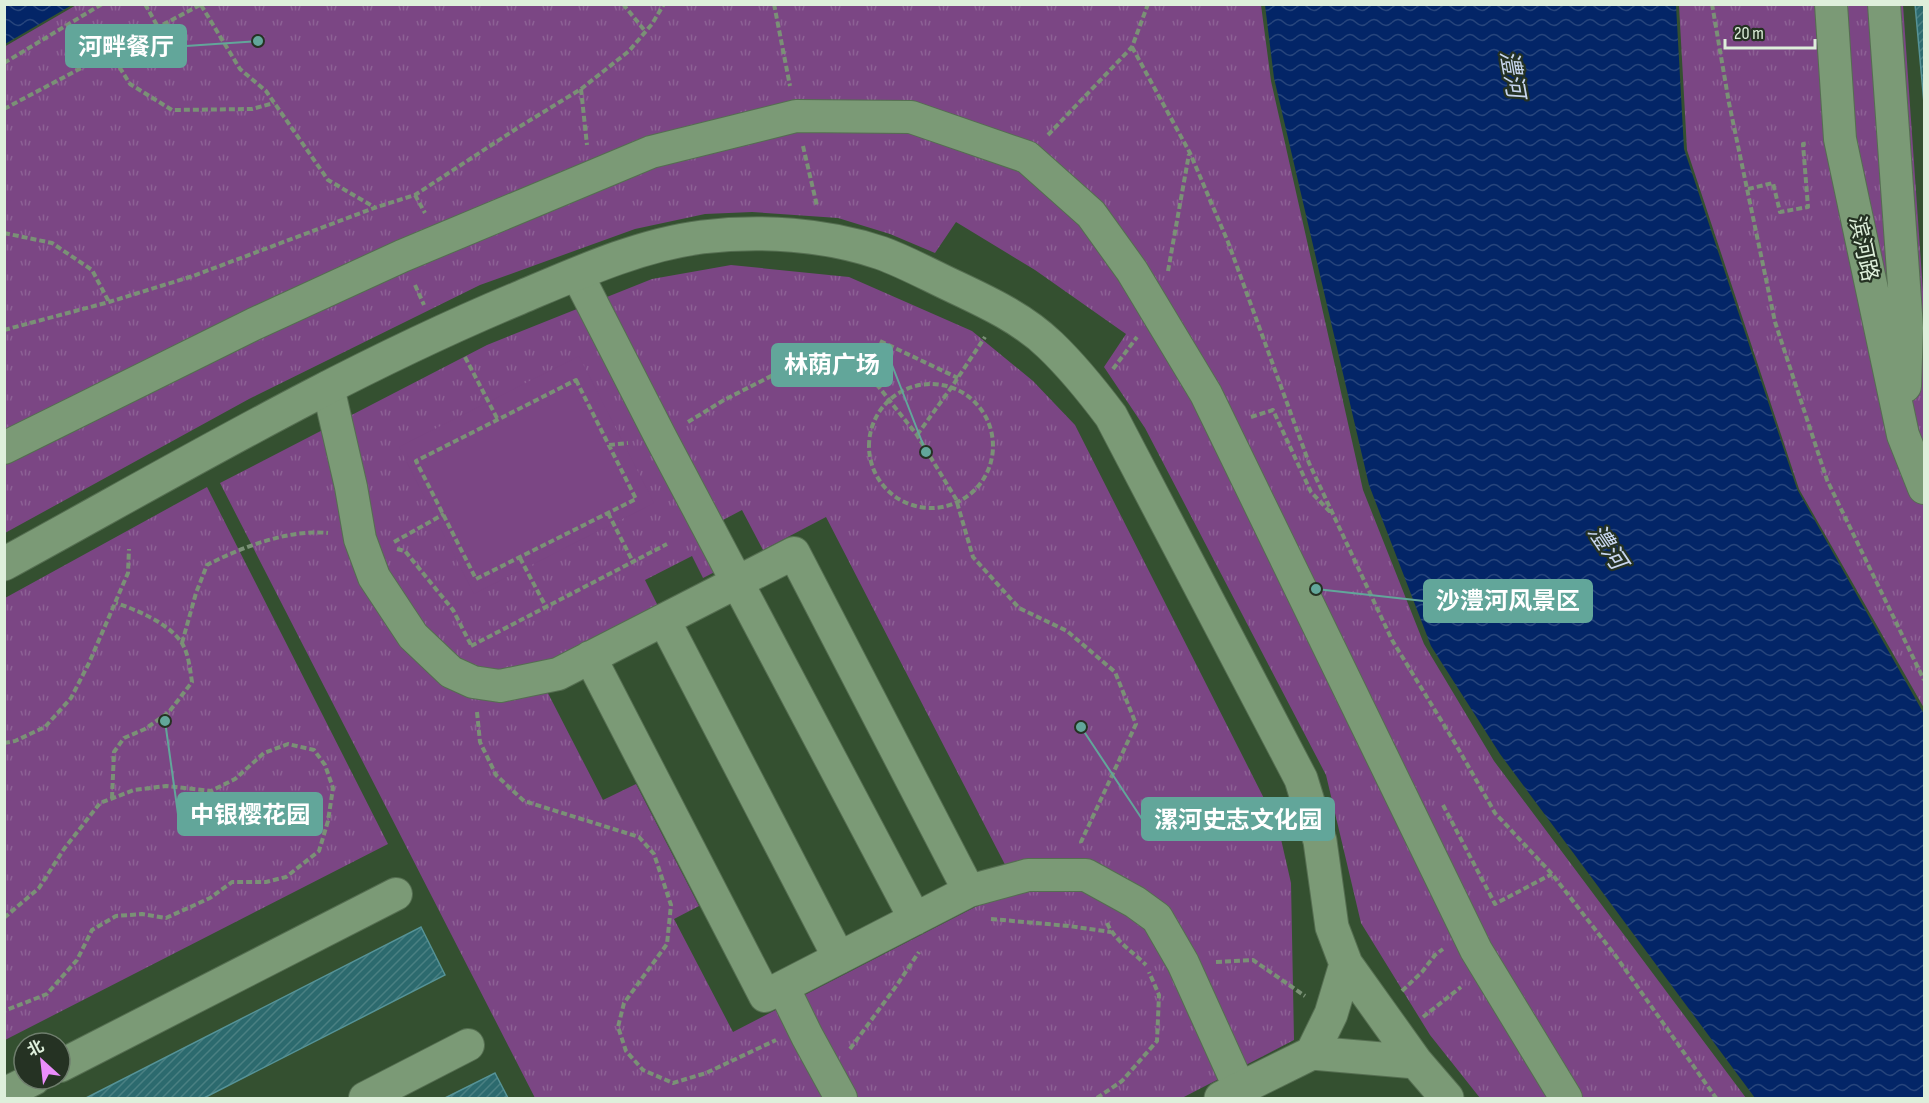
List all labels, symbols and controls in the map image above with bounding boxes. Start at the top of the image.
scale bar [1725,12,1815,50]
text: 20 m [1734,23,1764,44]
callout: 河畔餐厅 [66,25,186,67]
text: 河畔餐厅 [78,33,174,62]
water label: 澧河 [1494,48,1531,104]
street label: 滨河路 [1843,214,1883,284]
callout: 林荫广场 [772,344,892,386]
text: 林荫广场 [784,351,880,380]
water label: 澧河 [1582,519,1635,578]
callout: 沙澧河风景区 [1424,580,1592,622]
text: 沙澧河风景区 [1436,587,1580,616]
callout: 中银樱花园 [178,793,322,835]
callout: 漯河史志文化园 [1142,798,1334,840]
text: 中银樱花园 [190,801,310,830]
text: 漯河史志文化园 [1154,806,1322,835]
north arrow [12,1031,72,1091]
text: 北 [24,1037,47,1061]

